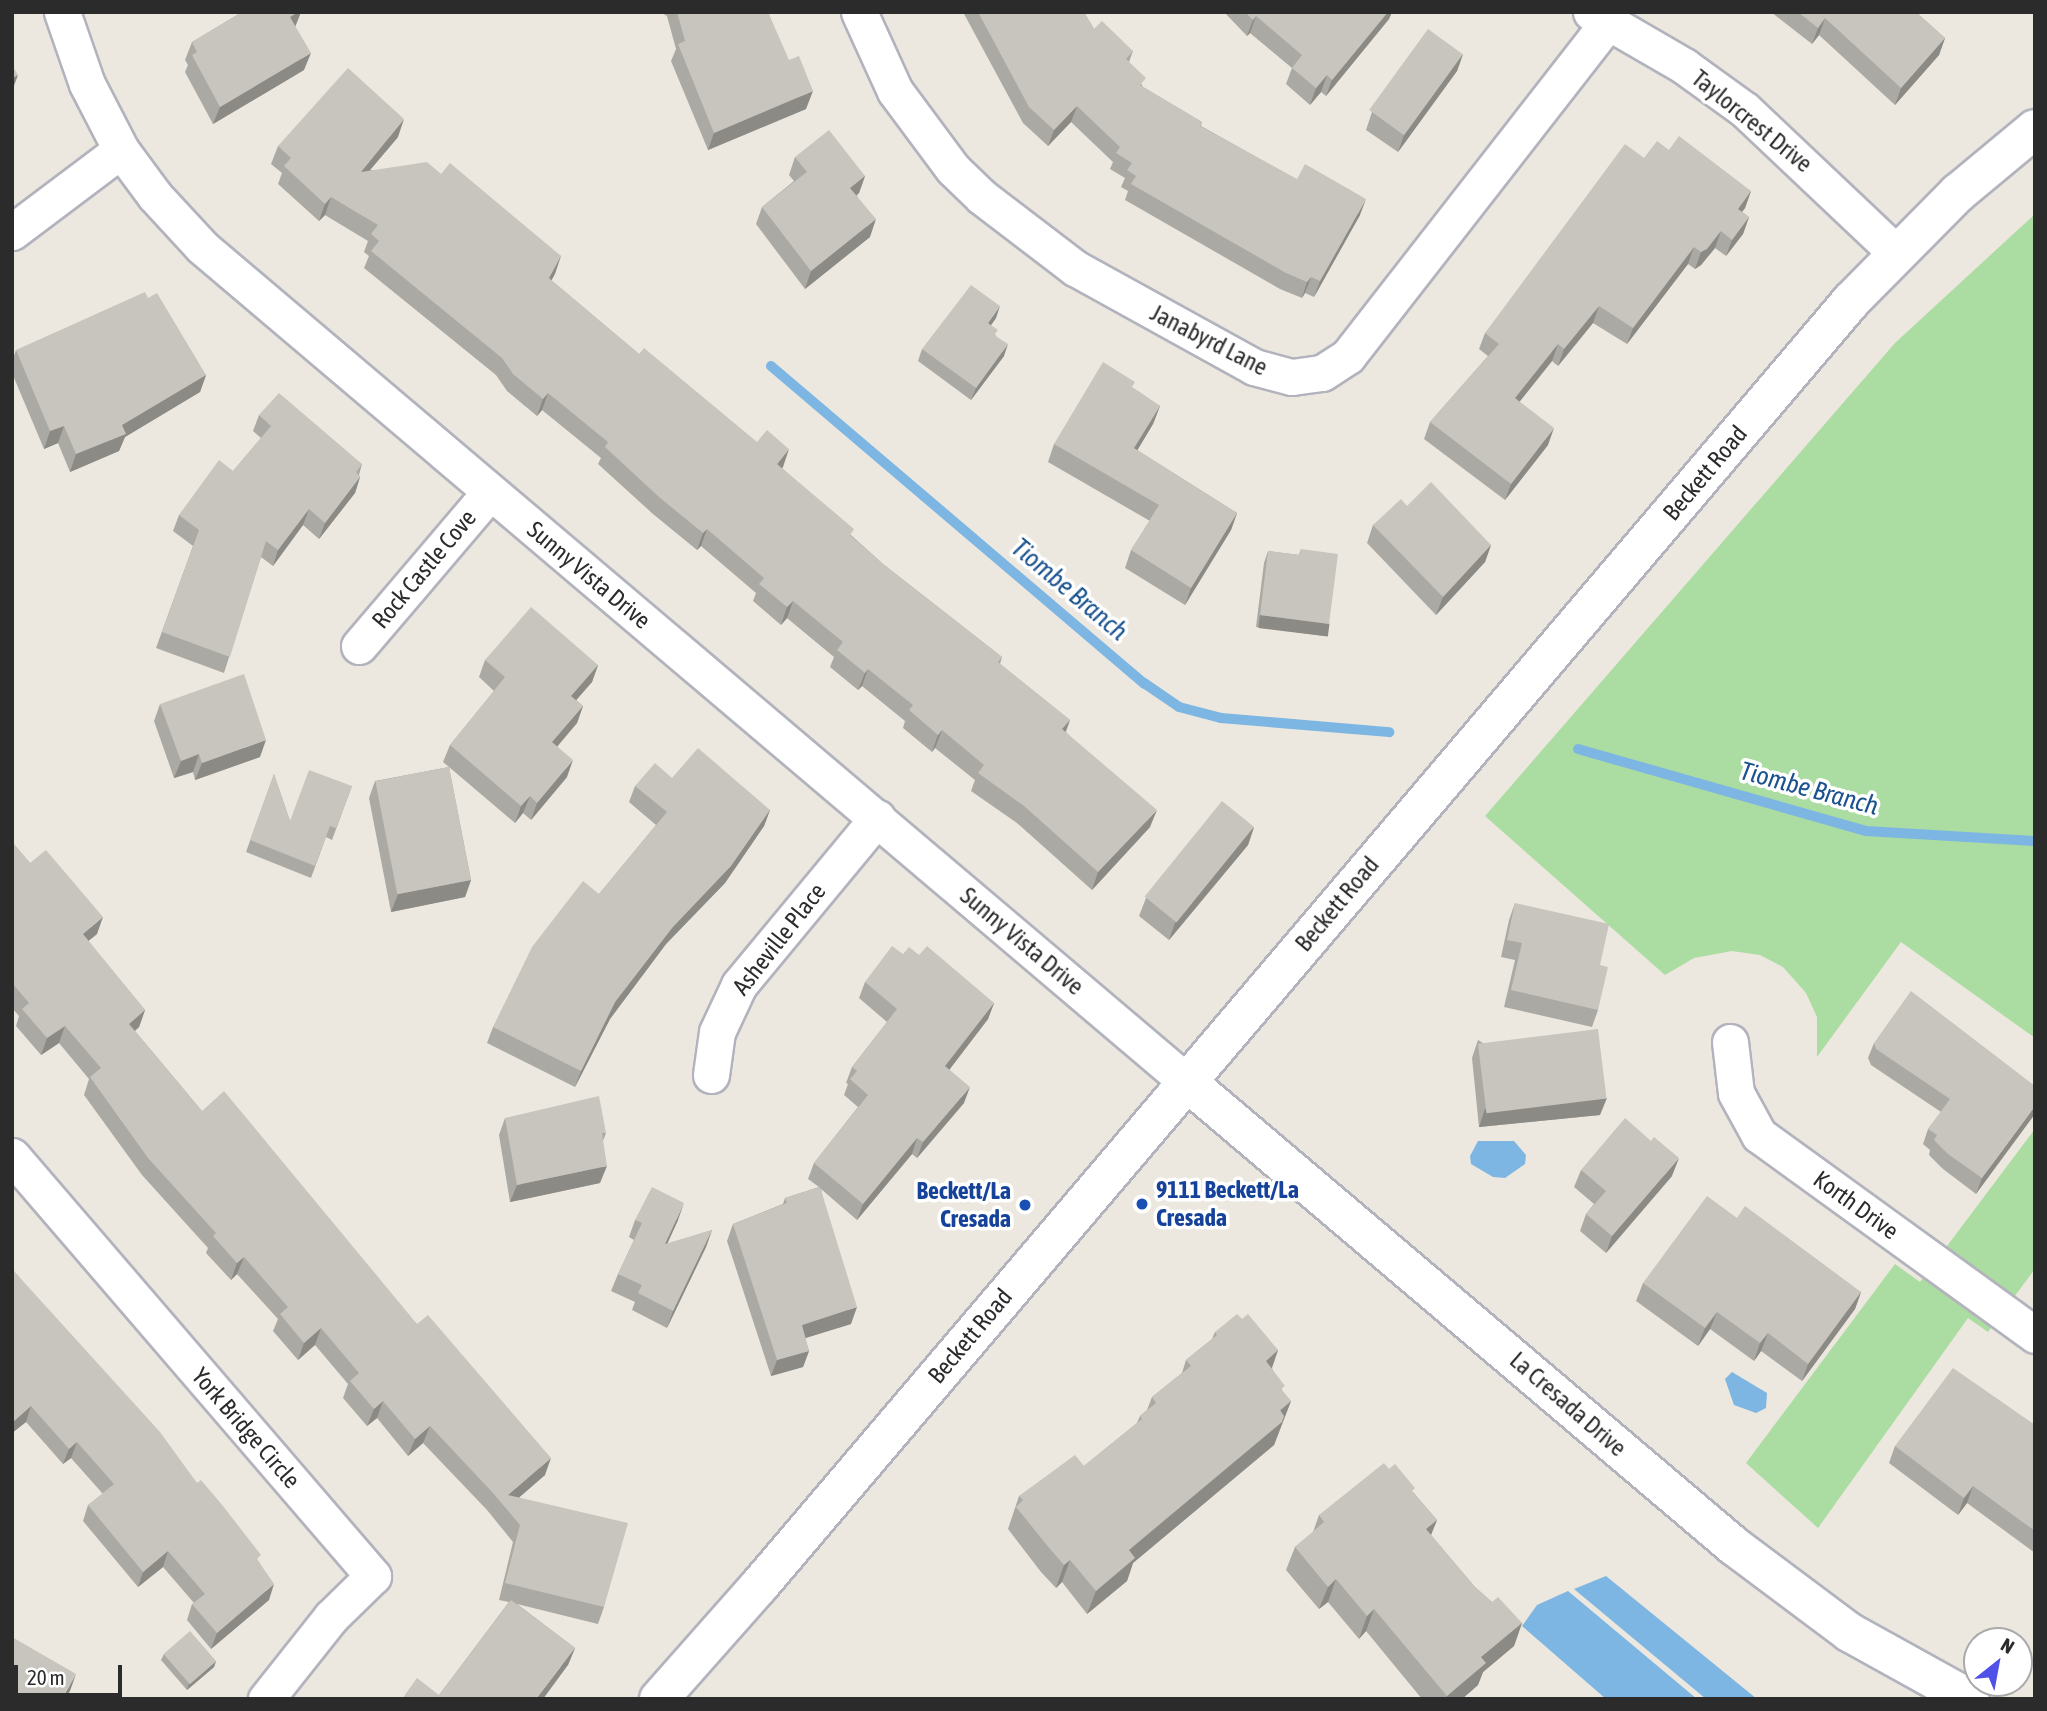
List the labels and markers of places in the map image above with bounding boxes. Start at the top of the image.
place label: 9111 Beckett/La Cresada [1156,1176,1299,1232]
place label: Beckett/La Cresada [917,1177,1011,1233]
marker: 9111 Beckett/La Cresada [1134,1196,1150,1212]
marker: Beckett/La Cresada [1017,1197,1033,1213]

